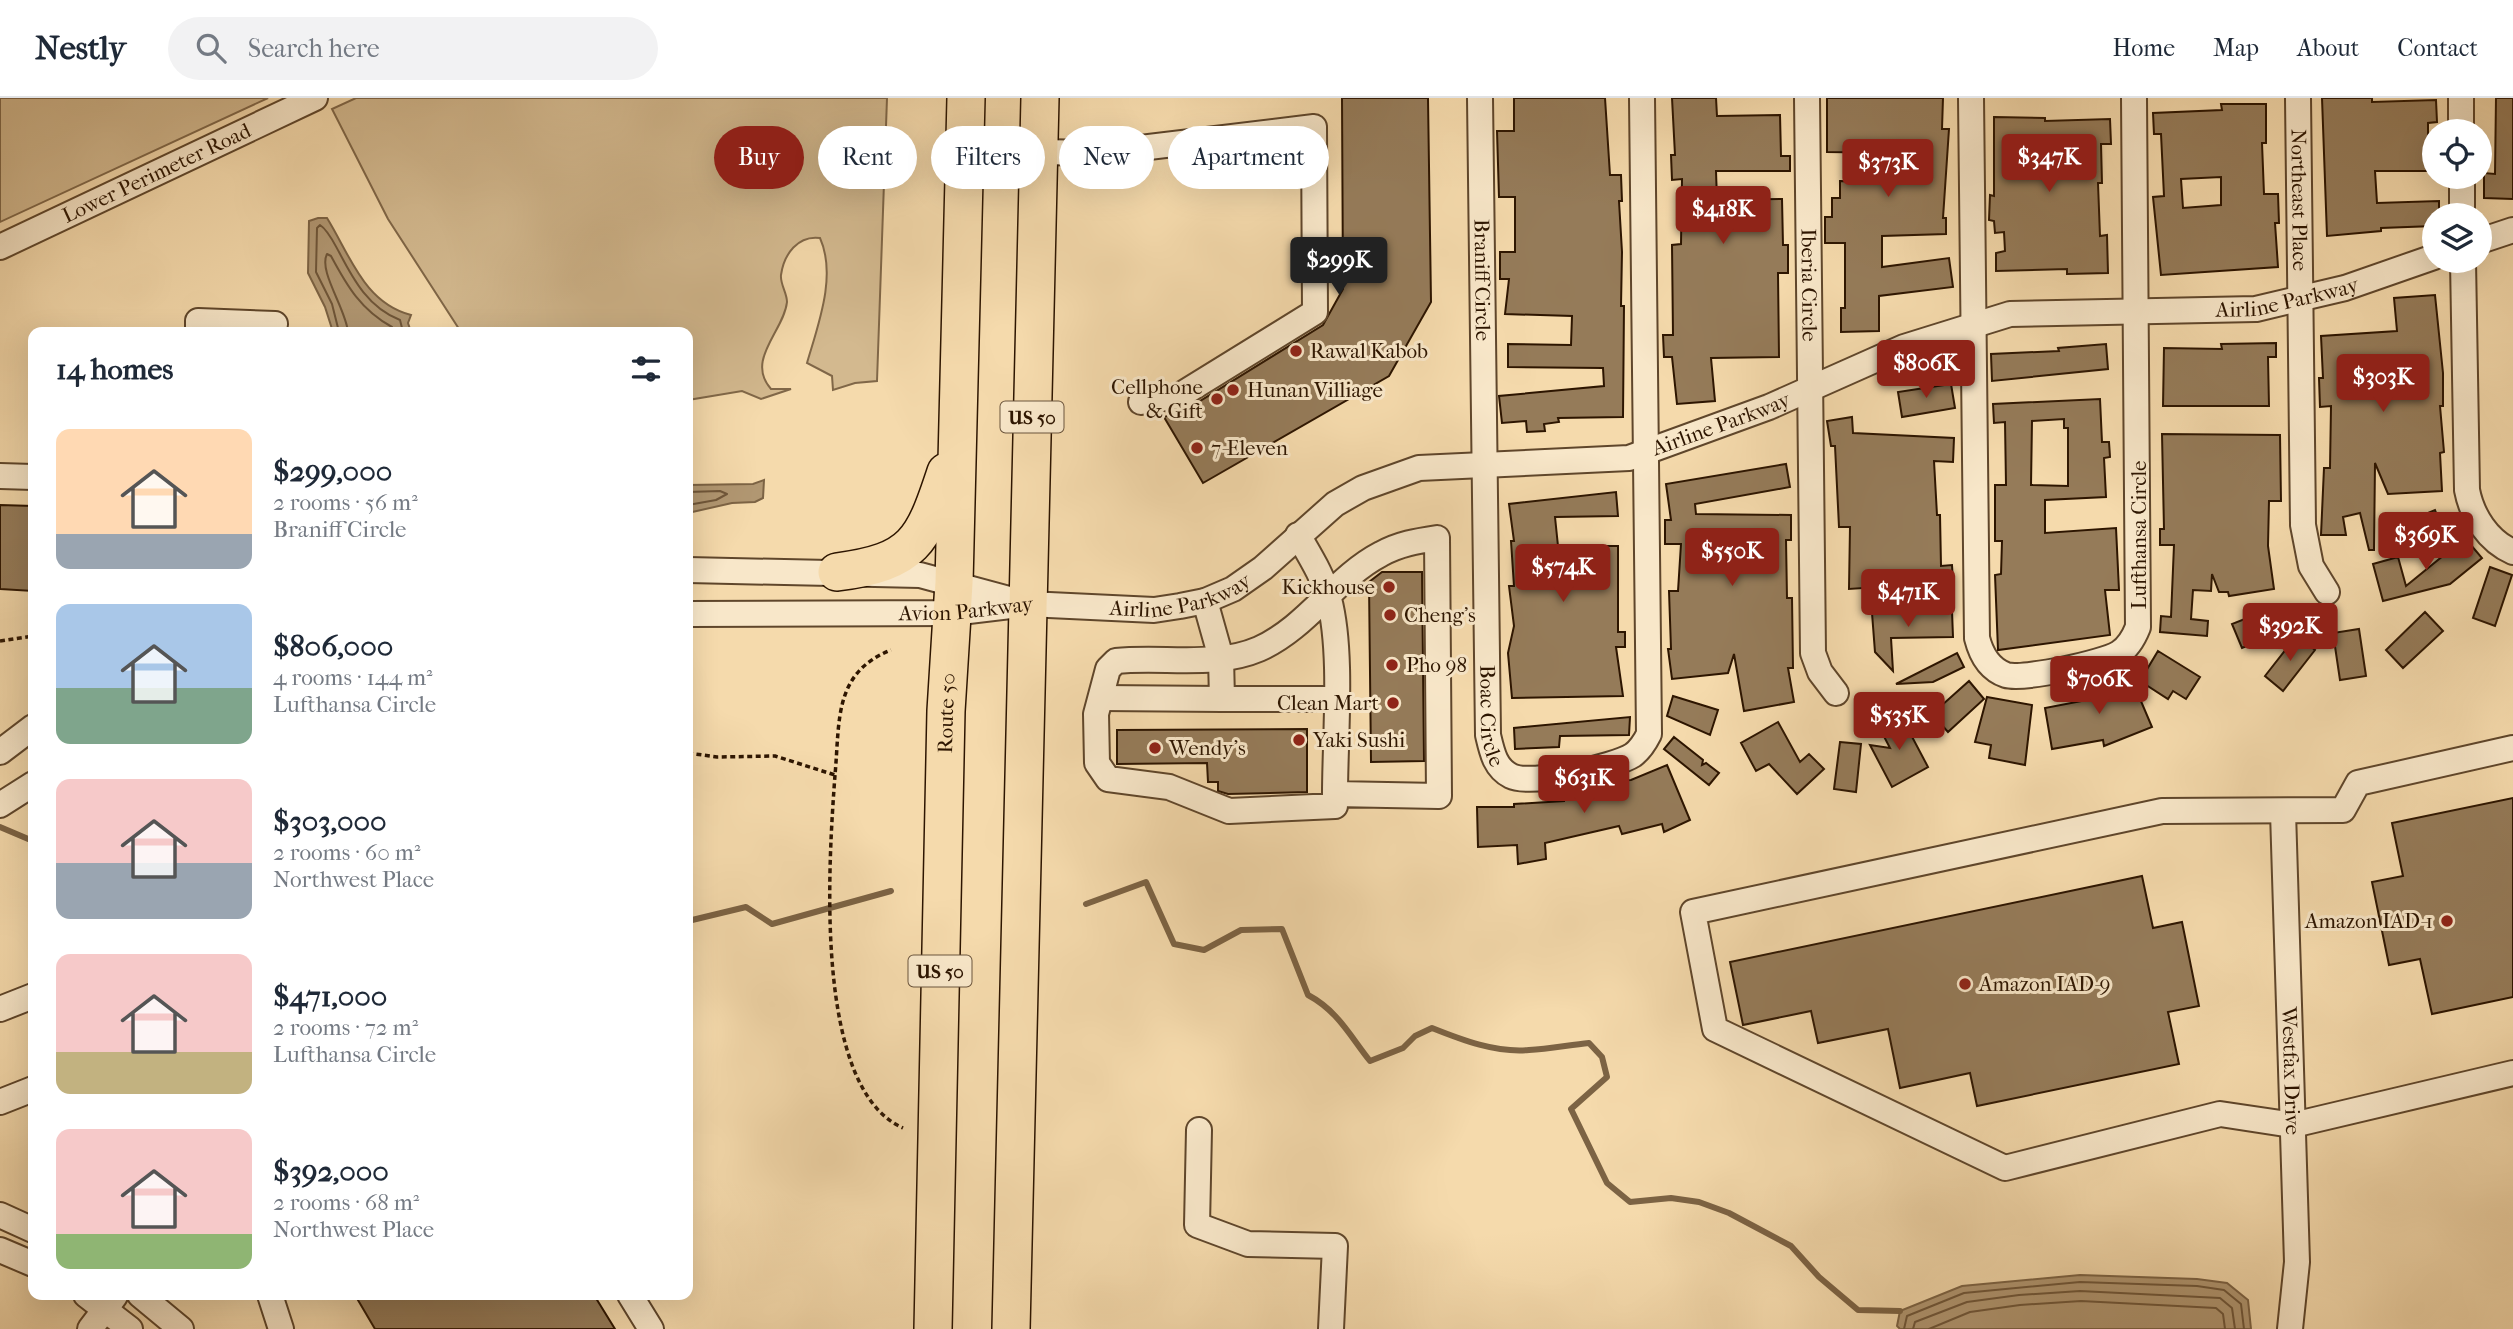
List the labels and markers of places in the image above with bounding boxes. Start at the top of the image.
pin: $347K [2000,134,2098,194]
pin: $373K [1839,140,1937,199]
pin: $418K [1674,186,1772,246]
pin: $299K [1290,238,1388,297]
place label: Rawal Kabob [1310,339,1428,363]
pin: $806K [1877,341,1975,400]
marker: Rawal Kabob [1288,343,1304,359]
pin: $303K [2334,354,2432,414]
place label: Cellphone & Gift [1111,375,1204,423]
place label: Hunan Villiage [1247,378,1383,402]
marker: Hunan Villiage [1225,382,1241,398]
marker: Cellphone & Gift [1209,391,1225,407]
place label: 7-Eleven [1211,436,1288,460]
marker: 7-Eleven [1189,440,1205,456]
pin: $369K [2377,512,2475,572]
pin: $550K [1683,528,1781,588]
pin: $574K [1514,545,1612,604]
pin: $471K [1859,570,1957,629]
place label: Kickhouse [1281,575,1375,599]
marker: Kickhouse [1381,579,1397,595]
place label: Cheng's [1404,603,1476,627]
pin: $392K [2241,603,2339,663]
marker: Cheng's [1382,607,1398,623]
place label: Pho 98 [1406,653,1467,677]
pin: $706K [2050,656,2148,716]
marker: Pho 98 [1384,657,1400,673]
place label: Clean Mart [1277,691,1380,715]
pin: $535K [1850,692,1948,752]
marker: Clean Mart [1385,695,1401,711]
place label: Yaki Sushi [1312,728,1405,752]
marker: Yaki Sushi [1291,732,1307,748]
place label: Wendy's [1168,736,1246,760]
marker: Wendy's [1147,740,1163,756]
pin: $631K [1535,756,1633,815]
place label: Amazon IAD-1 [2304,909,2433,933]
marker: Amazon IAD-1 [2439,913,2455,929]
place label: Amazon IAD-9 [1978,972,2111,996]
marker: Amazon IAD-9 [1957,976,1973,992]

